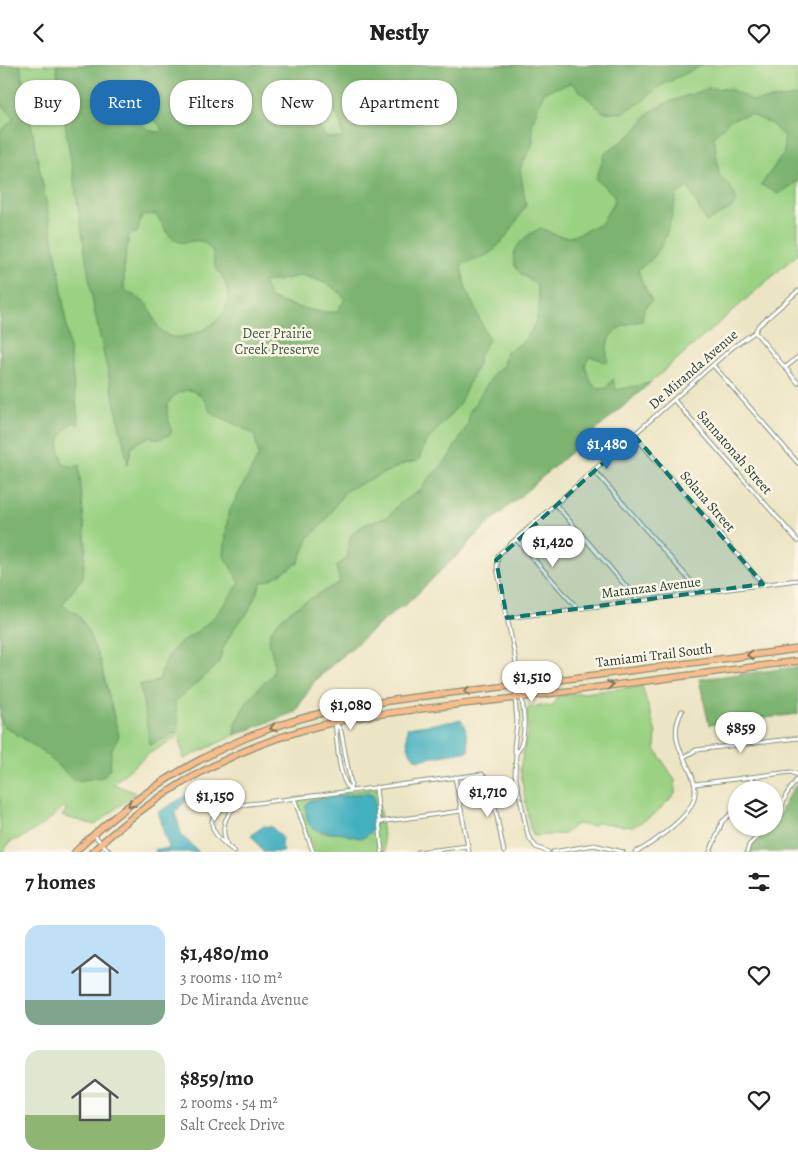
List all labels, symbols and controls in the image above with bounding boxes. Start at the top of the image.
text: Nestly [370,18,428,48]
icon: back [25,19,53,47]
icon: heart [745,19,773,47]
chip: Buy [15,80,80,125]
chip: Rent [90,80,160,125]
chip: Filters [170,80,252,125]
chip: New [262,80,332,125]
chip: Apartment [342,80,457,125]
park label: Deer Prairie Creek Preserve [235,324,319,359]
street label: De Miranda Avenue [645,325,742,413]
street label: Sannatonah Street [693,406,777,499]
pin: $1,480 [566,427,648,470]
text: $1,480 [587,433,627,455]
street label: Solana Street [676,467,740,536]
pin: $1,420 [512,525,594,568]
text: $1,420 [533,531,573,553]
street label: Matanzas Avenue [600,572,702,603]
street label: Tamiami Trail South [595,639,714,672]
one-way arrow [745,649,753,660]
pin: $1,510 [491,661,573,703]
text: $1,510 [513,666,551,688]
one-way arrow [606,680,614,691]
one-way arrow [463,685,471,696]
pin: $1,080 [310,689,392,731]
text: $1,080 [330,694,372,716]
pin: $859 [711,711,771,754]
text: $859 [726,717,756,739]
one-way arrow [270,722,278,732]
pin: $1,710 [447,775,529,818]
pin: $1,150 [174,779,256,822]
text: $1,710 [469,781,507,803]
map controls [728,781,783,836]
button: layers [728,781,783,836]
text: $1,150 [196,785,234,807]
one-way arrow [127,798,137,807]
text: 7 homes [25,868,96,896]
icon: filters [745,868,773,896]
text: $1,480/mo [180,939,269,967]
icon: home [65,945,125,1005]
icon: heart [745,961,773,989]
text: 3 rooms · 110 m² [180,967,282,989]
text: De Miranda Avenue [180,989,309,1011]
text: $859/mo [180,1064,254,1092]
icon: home [65,1070,125,1130]
icon: heart [745,1086,773,1114]
text: 2 rooms · 54 m² [180,1092,278,1114]
text: Salt Creek Drive [180,1114,285,1136]

